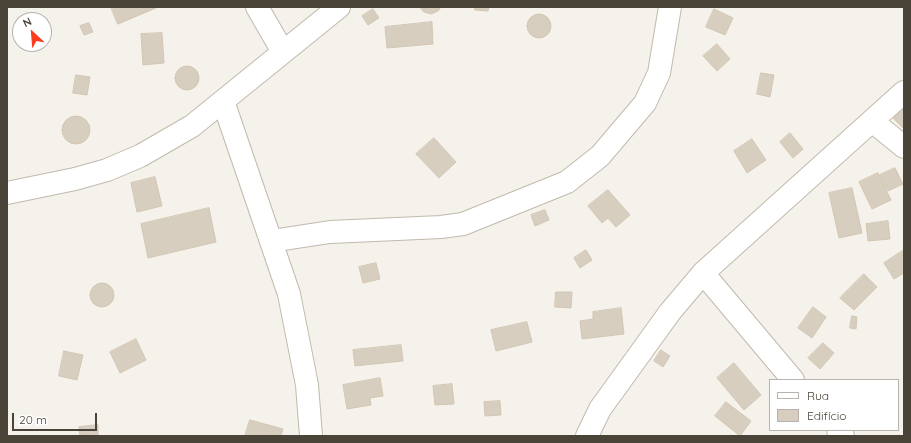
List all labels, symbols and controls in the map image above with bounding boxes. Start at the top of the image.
north arrow [12,12,52,52]
text: N [20,14,34,30]
legend [769,379,899,431]
text: Rua [807,388,829,403]
scale bar [14,405,99,431]
text: Edifício [807,408,847,423]
text: 20 m [19,412,47,427]

